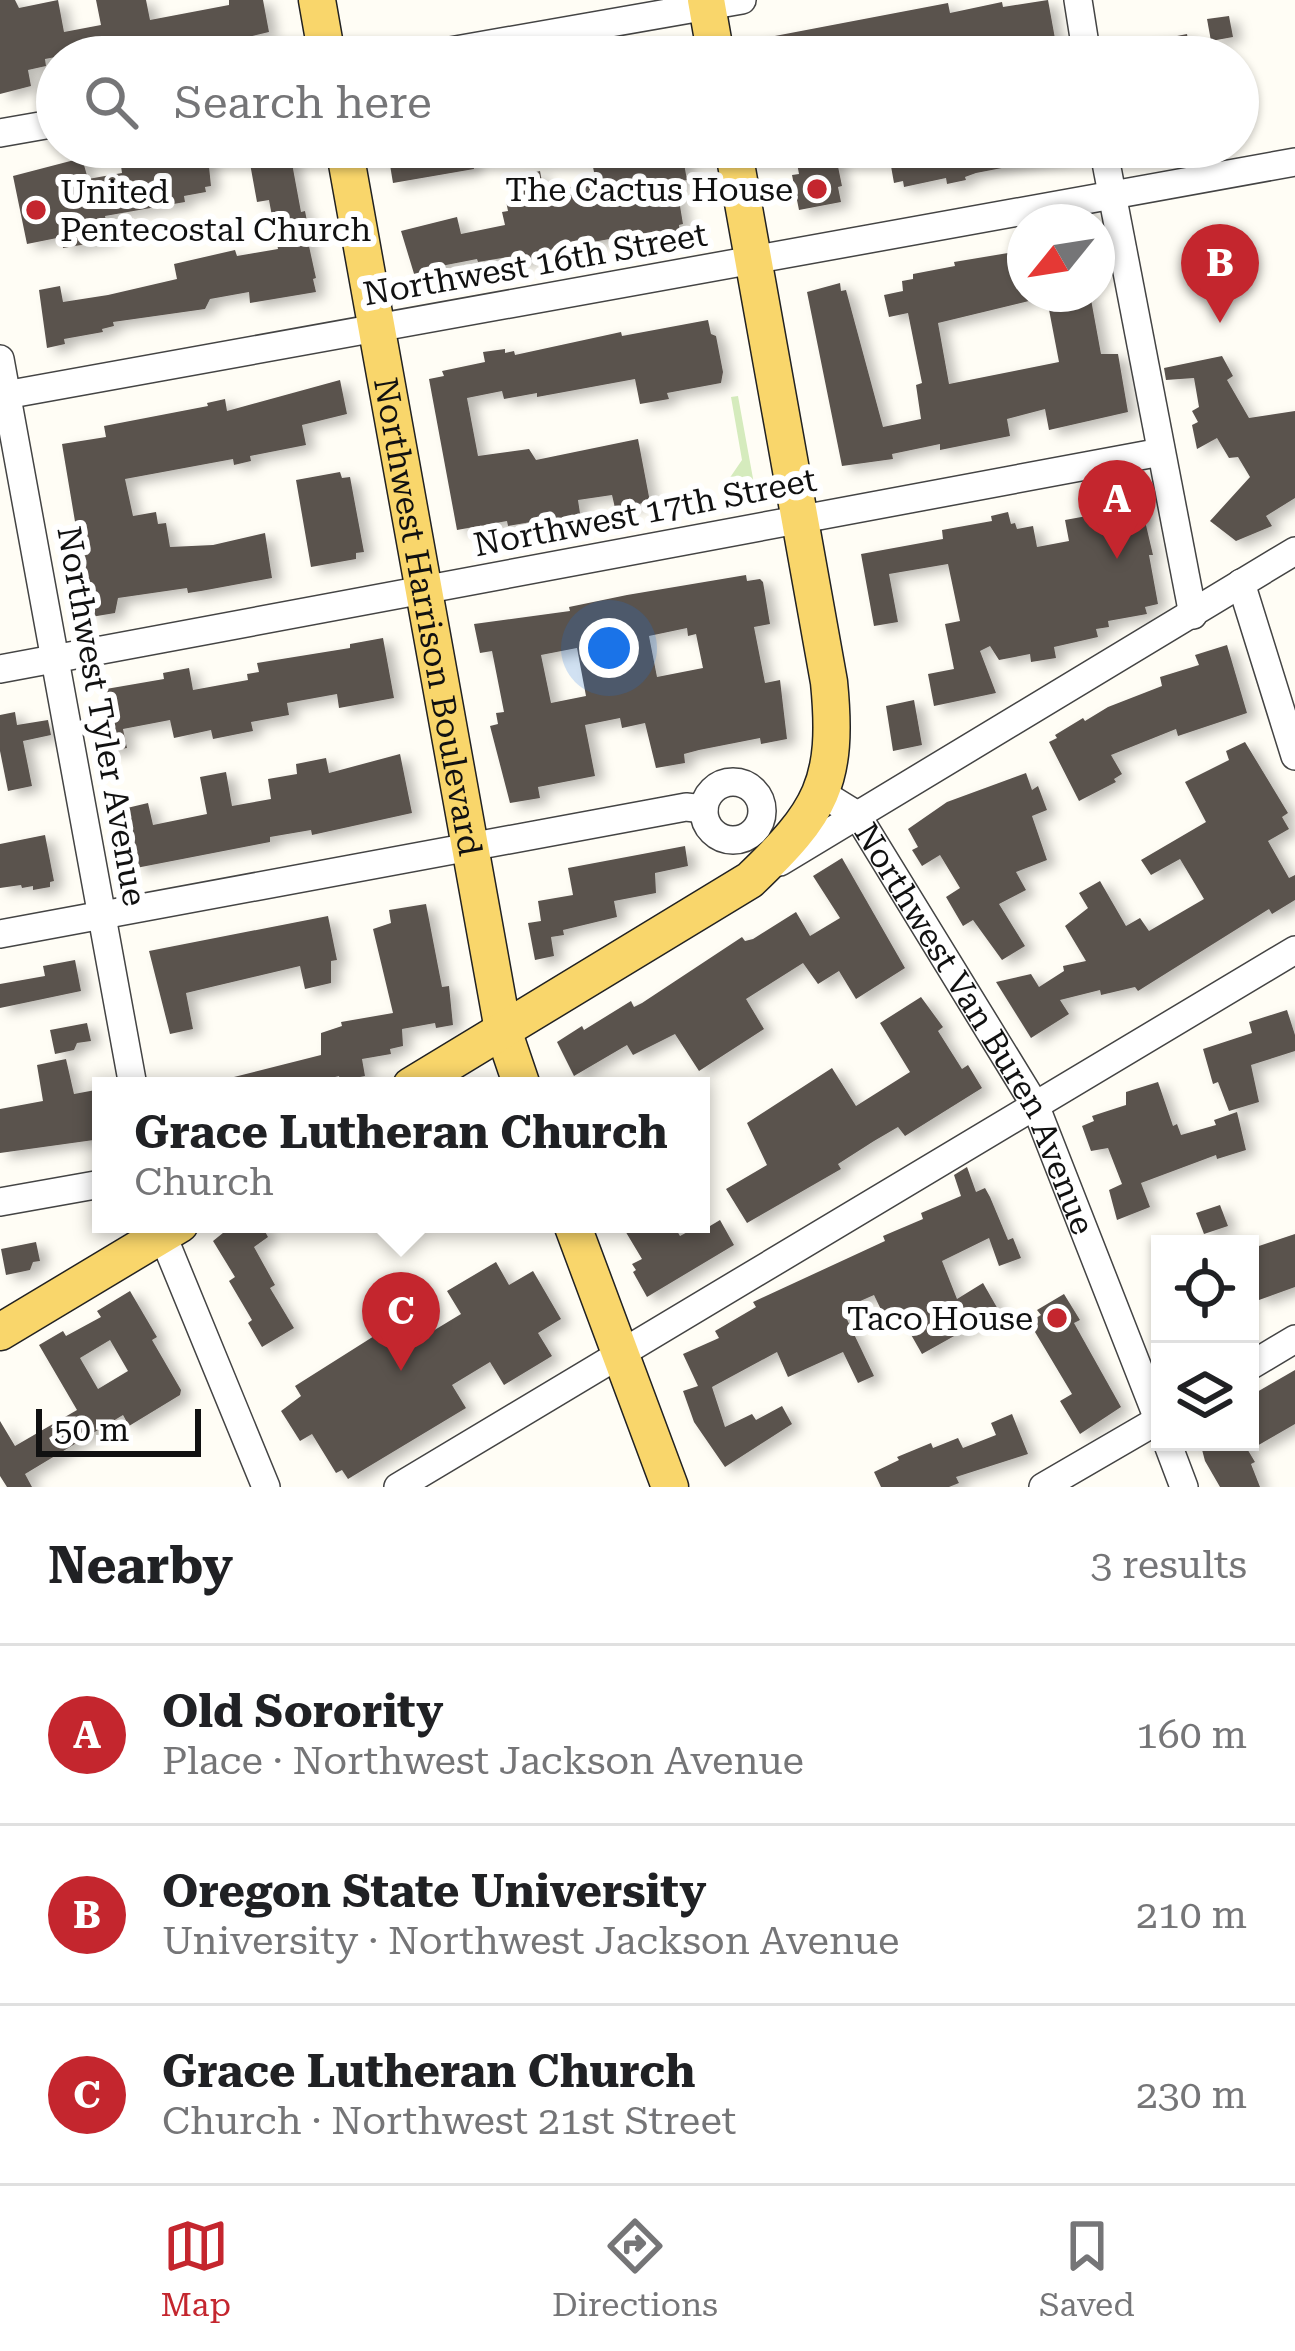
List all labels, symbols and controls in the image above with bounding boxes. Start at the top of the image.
search box [36,36,1259,168]
icon: search [78,69,144,135]
text: Search here [174,76,432,129]
place label: The Cactus House [505,170,793,209]
place label: United Pentecostal Church [60,172,371,249]
marker: The Cactus House [804,176,830,202]
marker: United Pentecostal Church [23,197,49,223]
north arrow [1007,204,1115,312]
street label: Northwest 16th Street [360,215,710,313]
pin: B [1181,224,1259,323]
street label: Northwest Harrison Boulevard [366,374,491,859]
street label: Northwest 17th Street [470,460,820,564]
pin: A [1078,460,1156,559]
street label: Northwest Tyler Avenue [49,523,155,909]
your location [579,618,639,678]
street label: Northwest Van Buren Avenue [847,815,1103,1240]
popup [92,1077,710,1233]
text: Grace Lutheran Church [134,1106,668,1159]
text: Church [134,1159,274,1205]
map controls [1151,1235,1259,1451]
button: locate [1151,1235,1259,1343]
pin: C [362,1272,440,1371]
place label: Taco House [847,1299,1033,1338]
marker: Taco House [1044,1305,1070,1331]
button: layers [1151,1343,1259,1451]
scale bar [36,1403,201,1456]
text: 50 m [54,1410,129,1449]
text: Nearby [48,1536,233,1595]
text: 3 results [1090,1542,1247,1588]
text: Old Sorority [162,1685,443,1738]
text: A [73,1712,101,1758]
text: 160 m [1136,1712,1247,1758]
text: Place · Northwest Jackson Avenue [162,1738,804,1784]
text: Oregon State University [162,1865,707,1918]
text: B [73,1892,101,1938]
text: 210 m [1136,1892,1247,1938]
text: University · Northwest Jackson Avenue [162,1918,900,1964]
text: Grace Lutheran Church [162,2045,695,2098]
text: C [73,2072,101,2118]
text: 230 m [1136,2072,1247,2118]
text: Church · Northwest 21st Street [162,2098,736,2144]
tab: Map [160,2213,231,2324]
tab: Directions [552,2213,718,2324]
tab: Saved [1039,2213,1135,2324]

